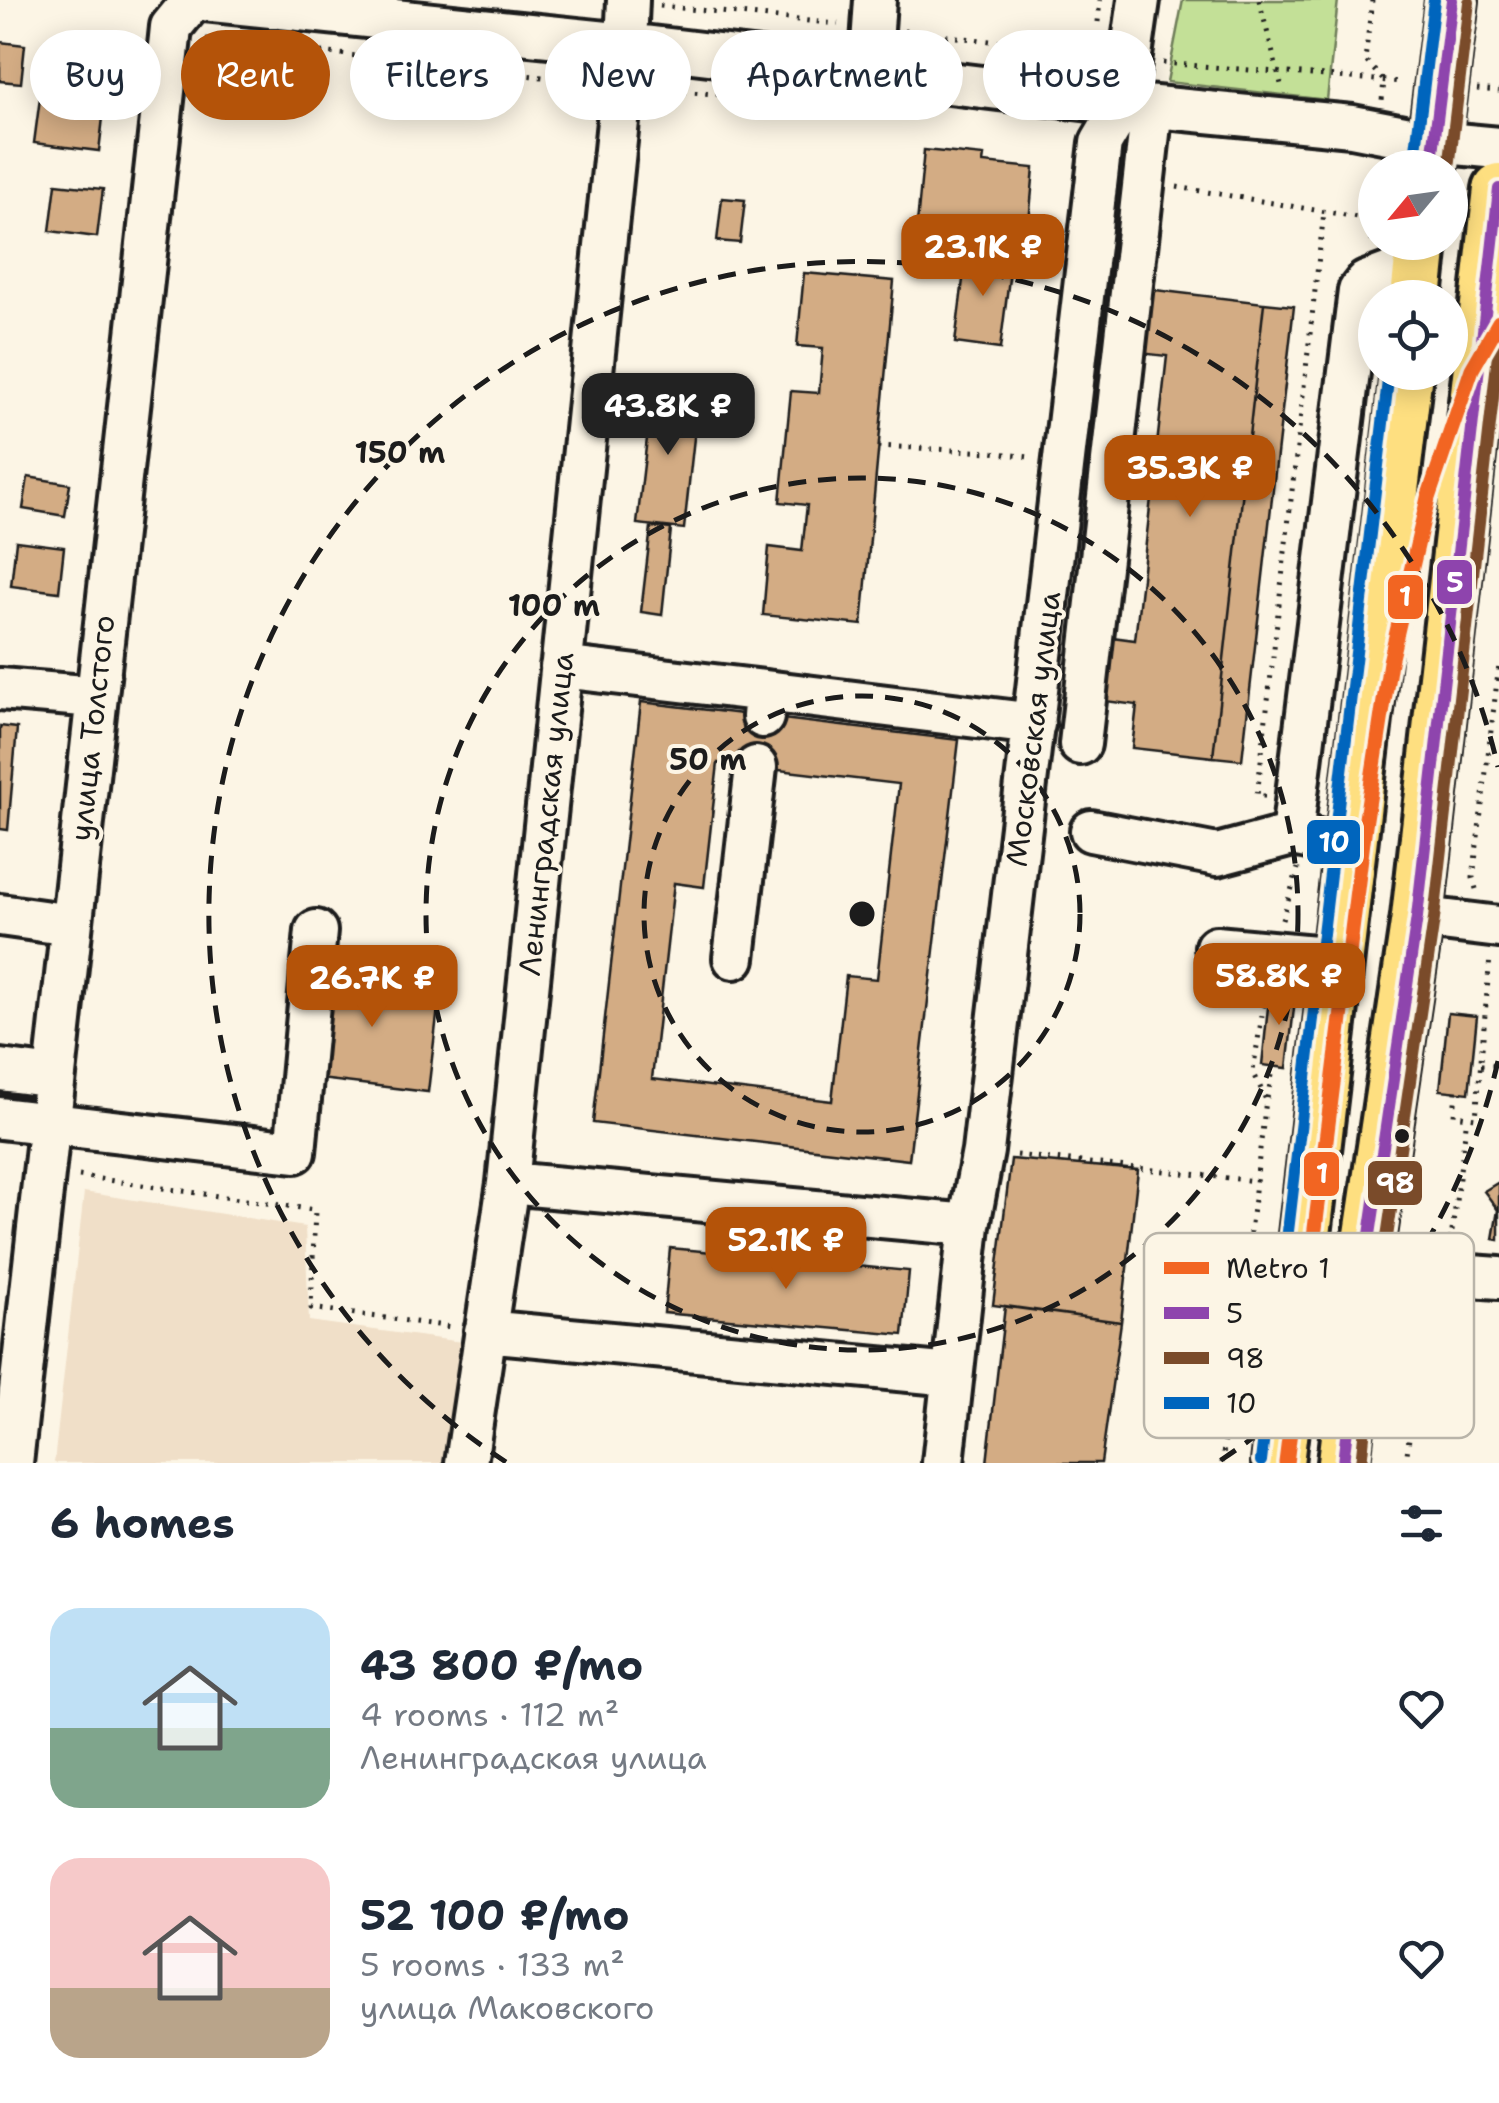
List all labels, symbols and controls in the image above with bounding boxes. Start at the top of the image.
chip: Buy [30,30,161,120]
chip: Rent [181,30,330,120]
chip: Filters [350,30,525,120]
chip: New [545,30,691,120]
chip: Apartment [711,30,963,120]
chip: House [983,30,1156,120]
north arrow [1358,150,1468,260]
map controls [1358,150,1468,390]
pin: 23.1K ₽ [891,214,1075,299]
text: 23.1K ₽ [923,225,1043,268]
button: locate [1358,280,1468,390]
pin: 43.8K ₽ [576,373,760,458]
text: 43.8K ₽ [604,384,732,427]
text: 150 m [355,432,445,473]
pin: 35.3K ₽ [1098,435,1282,520]
text: 35.3K ₽ [1126,446,1254,489]
line badge: 5 [1435,558,1474,606]
text: 5 [1446,563,1464,601]
line badge: 1 [1386,573,1425,621]
text: 1 [1399,577,1411,615]
text: 100 m [508,585,600,626]
street label: Московская улица [996,589,1070,869]
street label: улица Толстого [60,613,124,843]
street label: Ленинградская улица [509,650,583,978]
text: 50 m [669,739,747,780]
line badge: 10 [1305,818,1362,866]
text: 10 [1318,823,1350,861]
centre of rings [844,896,880,932]
pin: 58.8K ₽ [1187,943,1371,1028]
pin: 26.7K ₽ [280,945,464,1030]
text: 58.8K ₽ [1215,954,1343,997]
text: 26.7K ₽ [309,956,435,999]
unlabelled marker [1392,1126,1412,1146]
line badge: 1 [1302,1150,1341,1198]
text: 1 [1316,1154,1328,1192]
line badge: 98 [1366,1159,1424,1207]
text: 98 [1375,1164,1415,1202]
pin: 52.1K ₽ [694,1207,878,1292]
text: 52.1K ₽ [727,1218,845,1261]
legend [1144,1233,1474,1438]
text: Metro 1 [1226,1249,1330,1287]
text: 5 [1226,1294,1243,1332]
text: 98 [1226,1339,1265,1377]
text: 10 [1226,1384,1257,1422]
text: 6 homes [50,1495,235,1551]
icon: filters [1394,1496,1449,1551]
text: 43 800 ₽/mo [360,1637,643,1693]
icon: home [130,1648,250,1768]
icon: heart [1394,1681,1449,1736]
text: 4 rooms · 112 m² [360,1693,619,1736]
text: Ленинградская улица [360,1736,707,1779]
text: 52 100 ₽/mo [360,1887,630,1943]
icon: home [130,1898,250,2018]
icon: heart [1394,1931,1449,1986]
text: 5 rooms · 133 m² [360,1943,625,1986]
text: улица Маковского [360,1986,654,2029]

